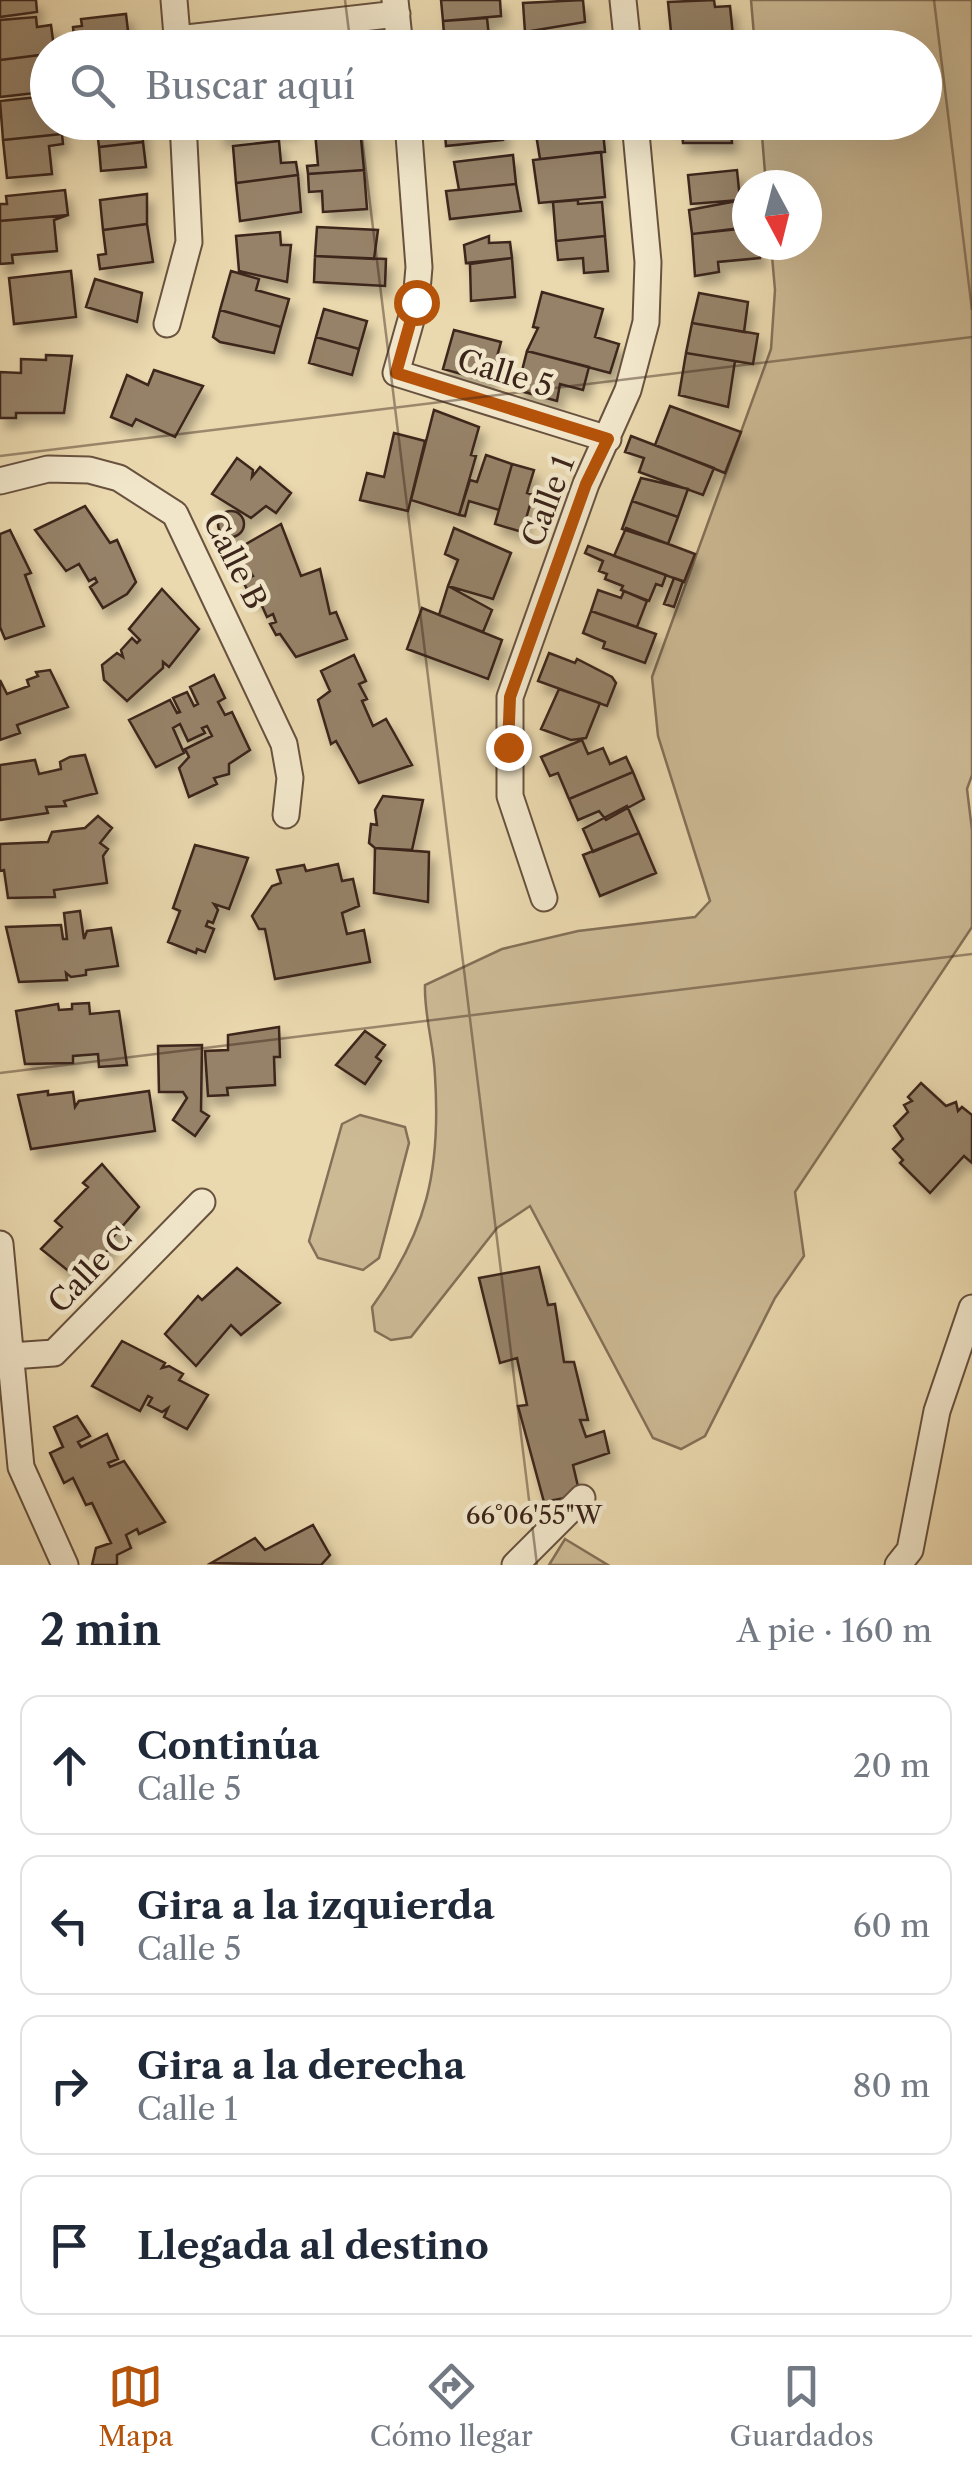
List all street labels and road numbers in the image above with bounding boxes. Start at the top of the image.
street label: Calle 5 [453,341,557,405]
street label: Calle 1 [514,450,582,552]
street label: Calle B [195,507,275,615]
street label: Calle C [40,1219,140,1321]

